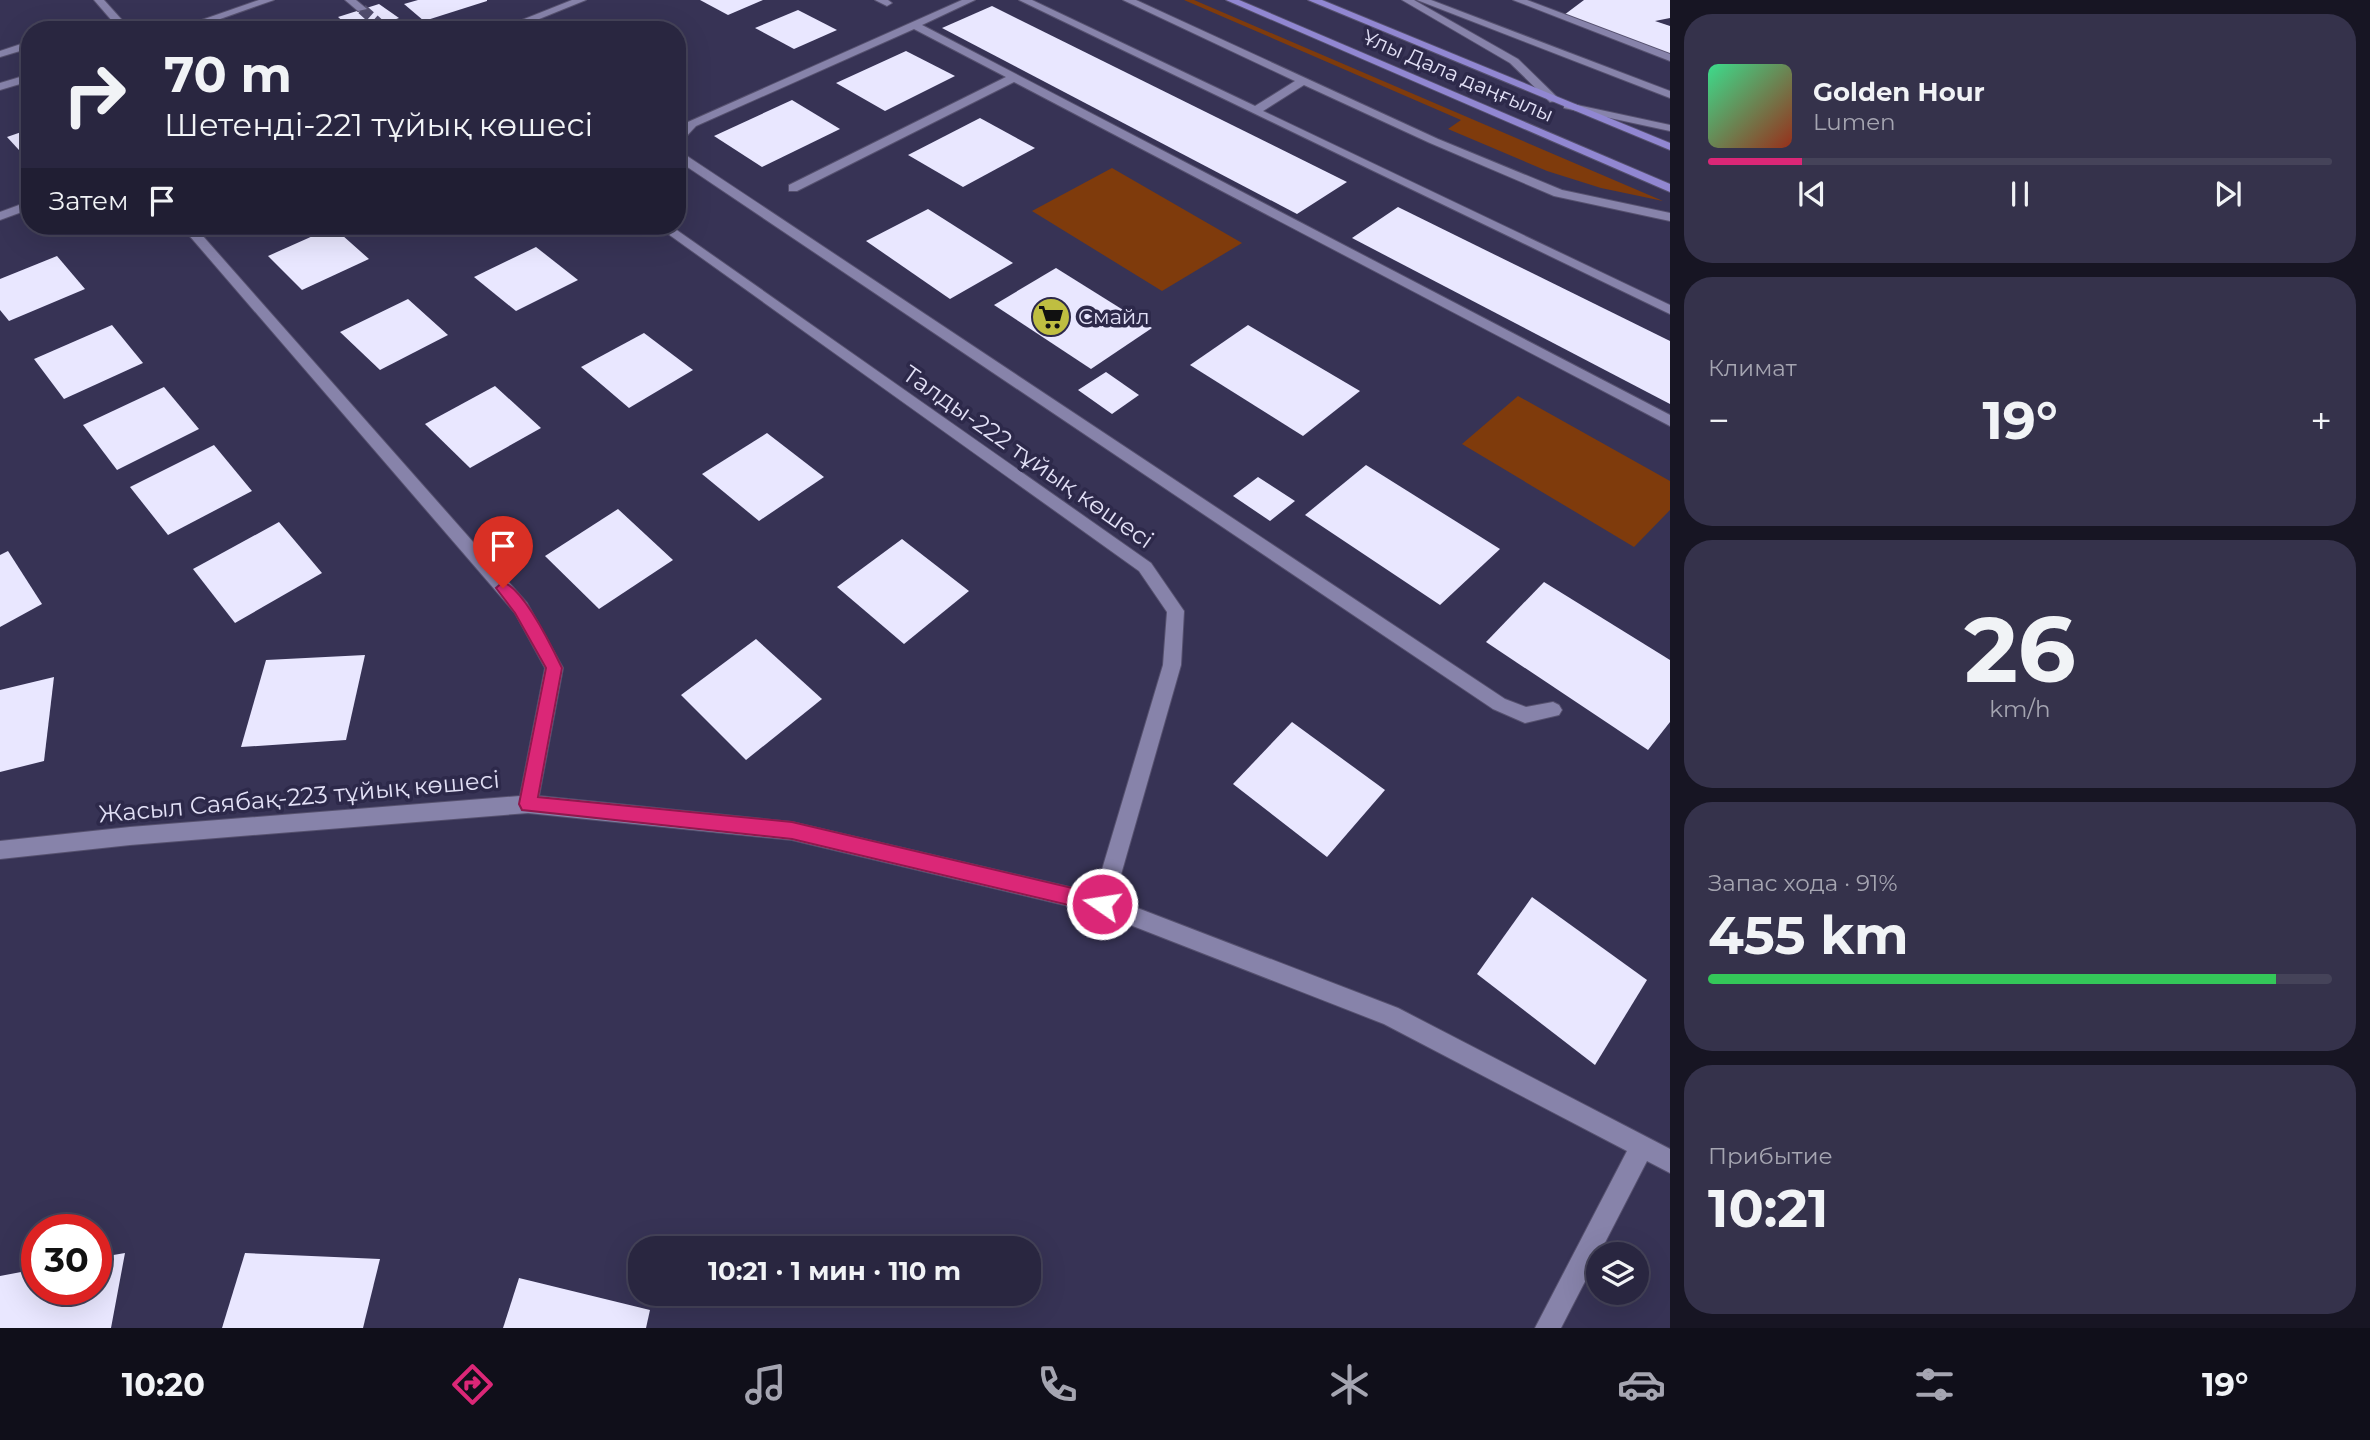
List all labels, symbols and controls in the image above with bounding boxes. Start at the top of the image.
street label: Ұлы Дала даңғылы [1359,24,1557,127]
text: 70 m [164,45,292,104]
icon: right [49,49,140,140]
text: Golden Hour [1813,76,1985,108]
text: Шетенді-221 тұйық көшесі [164,105,593,144]
text: Lumen [1813,108,1896,136]
icon: previous [1793,175,1831,213]
icon: pause [2001,175,2039,213]
icon: next [2209,175,2247,213]
icon: arrive [143,182,181,220]
text: Затем [49,185,129,217]
supermarket icon: Смайл [1030,296,1072,338]
place label: Смайл [1078,304,1150,329]
text: Климат [1708,354,1797,382]
street label: Талды-222 тұйық көшесі [897,359,1159,554]
text: 19° [1982,389,2058,452]
text: − [1708,397,1730,444]
text: + [2310,397,2332,444]
pin [473,516,533,588]
icon: arrive [484,527,522,565]
text: 26 [1964,594,2076,705]
text: km/h [1989,695,2051,723]
street label: Жасыл Саябақ-223 тұйық көшесі [97,765,501,828]
position arrow [1065,867,1139,941]
text: Запас хода · 91% [1708,869,1897,897]
text: 455 km [1708,904,1909,967]
text: Прибытие [1708,1142,1833,1170]
text: 10:21 [1708,1177,1828,1240]
speed limit sign: 30 [21,1214,112,1305]
map controls [1586,1242,1649,1305]
button: layers [1586,1242,1649,1305]
text: 10:21 · 1 мин · 110 m [708,1255,961,1287]
icon: directions [448,1360,497,1409]
icon: music [741,1360,790,1409]
icon: phone [1033,1360,1082,1409]
icon: climate [1325,1360,1374,1409]
icon: car [1617,1360,1666,1409]
icon: filters [1910,1360,1959,1409]
text: 10:20 [122,1365,205,1404]
text: 19° [2202,1365,2248,1404]

